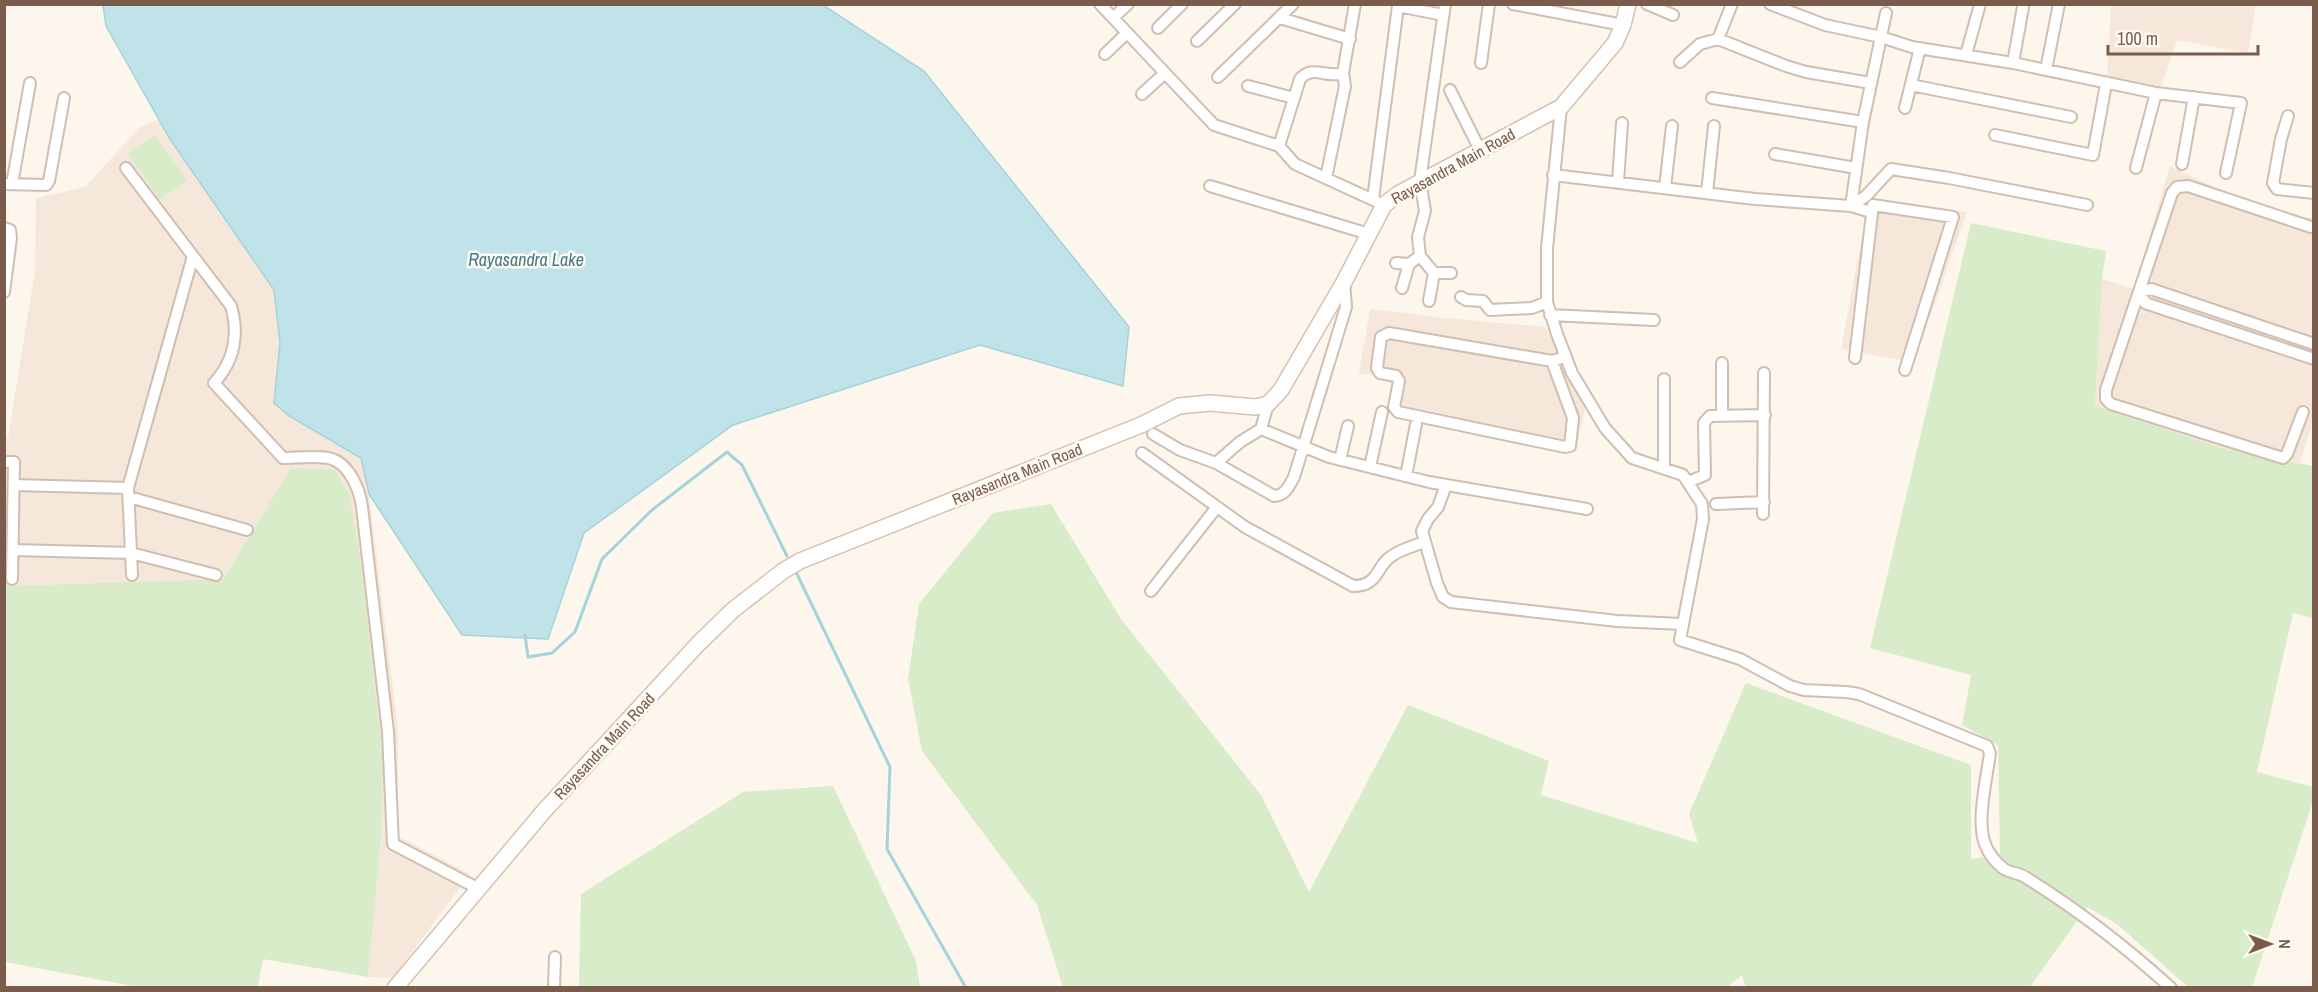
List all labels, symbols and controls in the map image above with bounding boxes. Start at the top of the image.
scale bar [2108,18,2258,56]
text: 100 m [2117,26,2158,51]
street label: Rayasandra Main Road [1387,123,1519,209]
water label: Rayasandra Lake [468,247,584,272]
street label: Rayasandra Main Road [949,438,1085,510]
street label: Rayasandra Main Road [549,688,659,804]
north arrow [2240,914,2300,974]
text: N [2274,939,2296,949]

